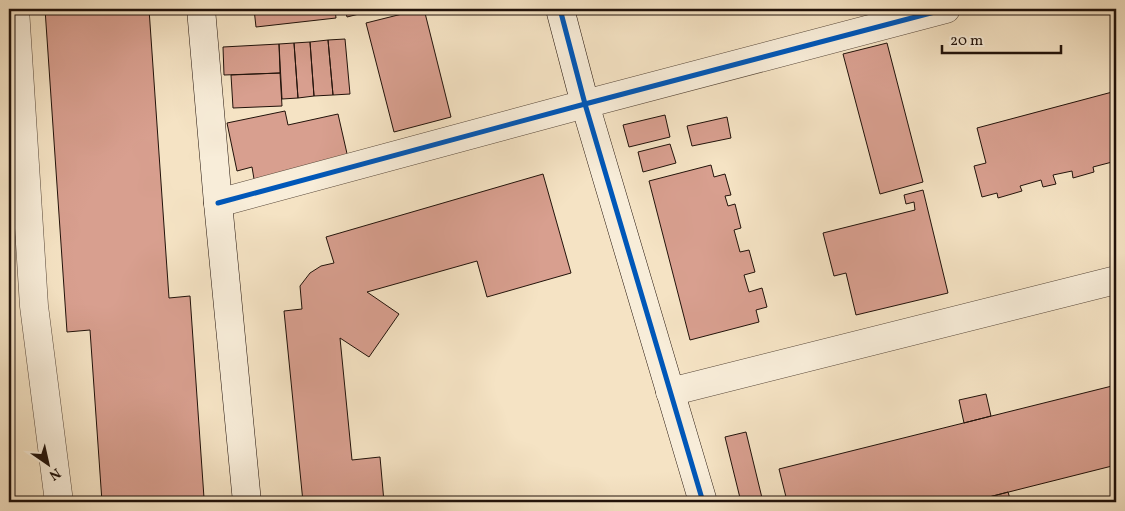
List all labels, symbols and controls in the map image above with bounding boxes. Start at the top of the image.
scale bar [942,22,1061,54]
text: 20 m [950,31,983,52]
north arrow [22,438,72,488]
text: N [45,463,64,484]

